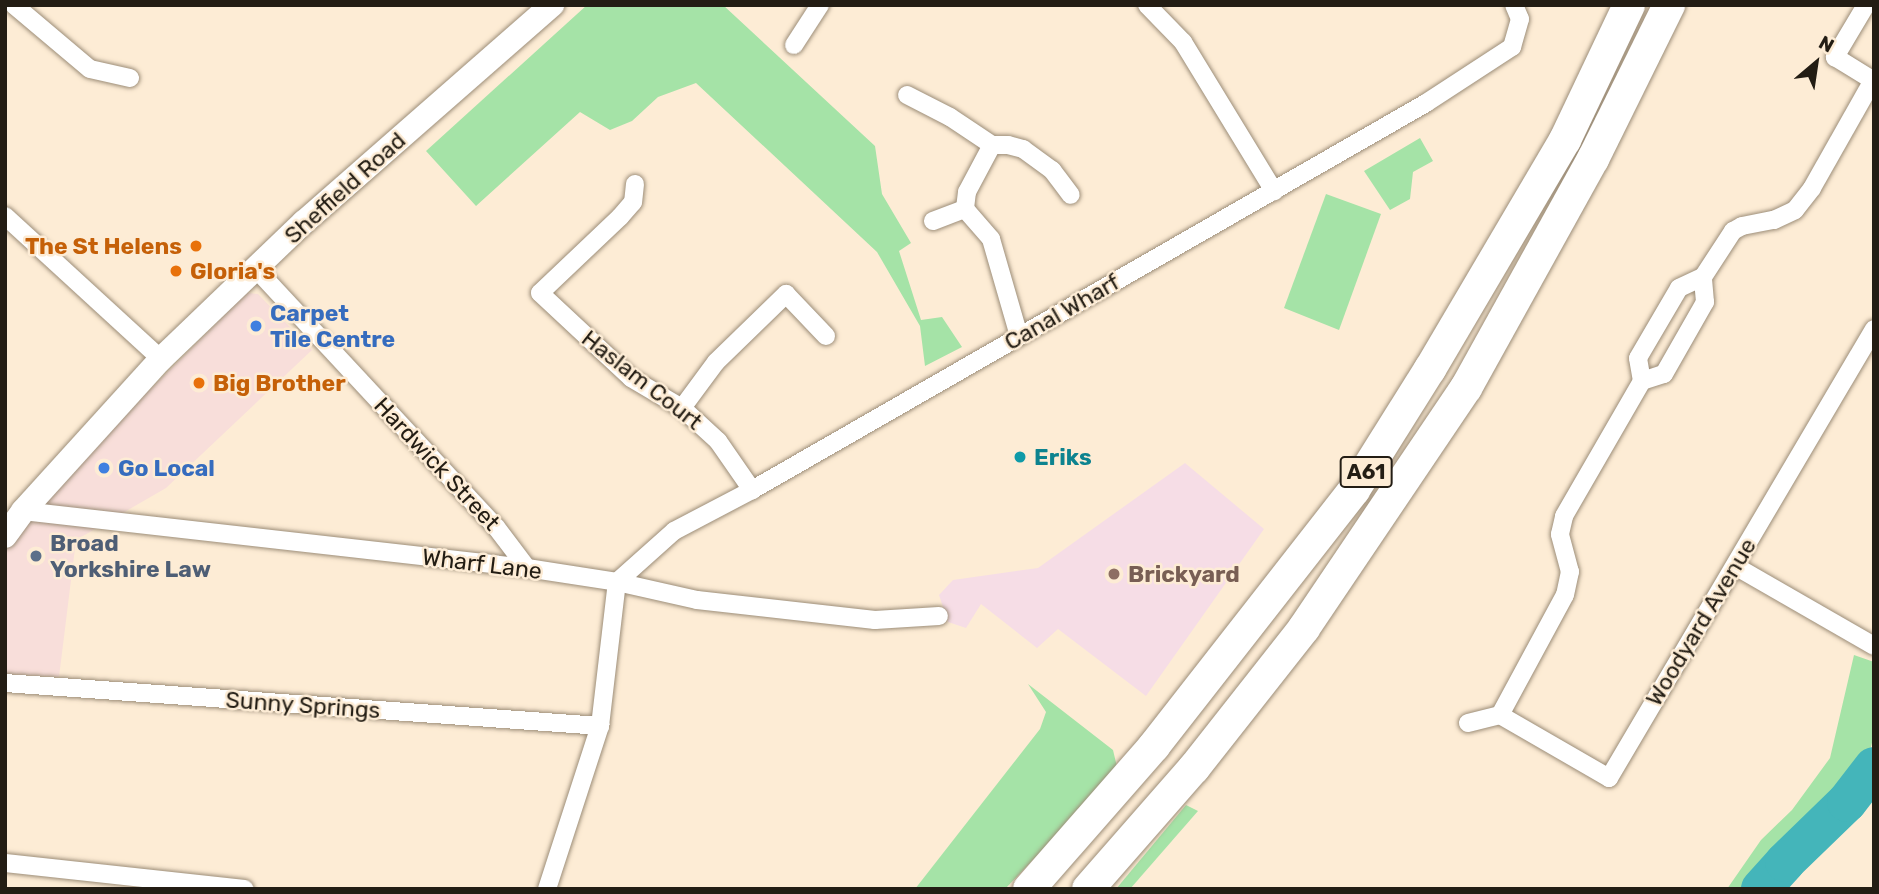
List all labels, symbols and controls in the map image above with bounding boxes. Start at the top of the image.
north arrow [1781,28,1851,98]
text: N [1815,31,1838,58]
street label: Sheffield Road [279,127,411,249]
place label: The St Helens [25,232,182,260]
marker: The St Helens [188,238,204,254]
place label: Gloria's [190,257,275,285]
marker: Gloria's [168,263,184,279]
street label: Canal Wharf [999,268,1125,356]
place label: Carpet Tile Centre [270,299,395,353]
marker: Carpet Tile Centre [248,318,264,334]
street label: Haslam Court [576,324,708,436]
place label: Big Brother [213,369,346,397]
marker: Big Brother [191,375,207,391]
street label: Hardwick Street [368,392,506,536]
place label: Eriks [1034,443,1092,471]
marker: Eriks [1012,449,1028,465]
place label: Go Local [118,454,215,482]
road number: A61 [1338,454,1394,490]
marker: Go Local [96,460,112,476]
place label: Broad Yorkshire Law [50,529,211,583]
street label: Woodyard Avenue [1640,533,1762,711]
street label: Wharf Lane [420,543,544,585]
marker: Broad Yorkshire Law [28,548,44,564]
place label: Brickyard [1128,560,1240,588]
marker: Brickyard [1106,566,1122,582]
street label: Sunny Springs [224,686,382,724]

